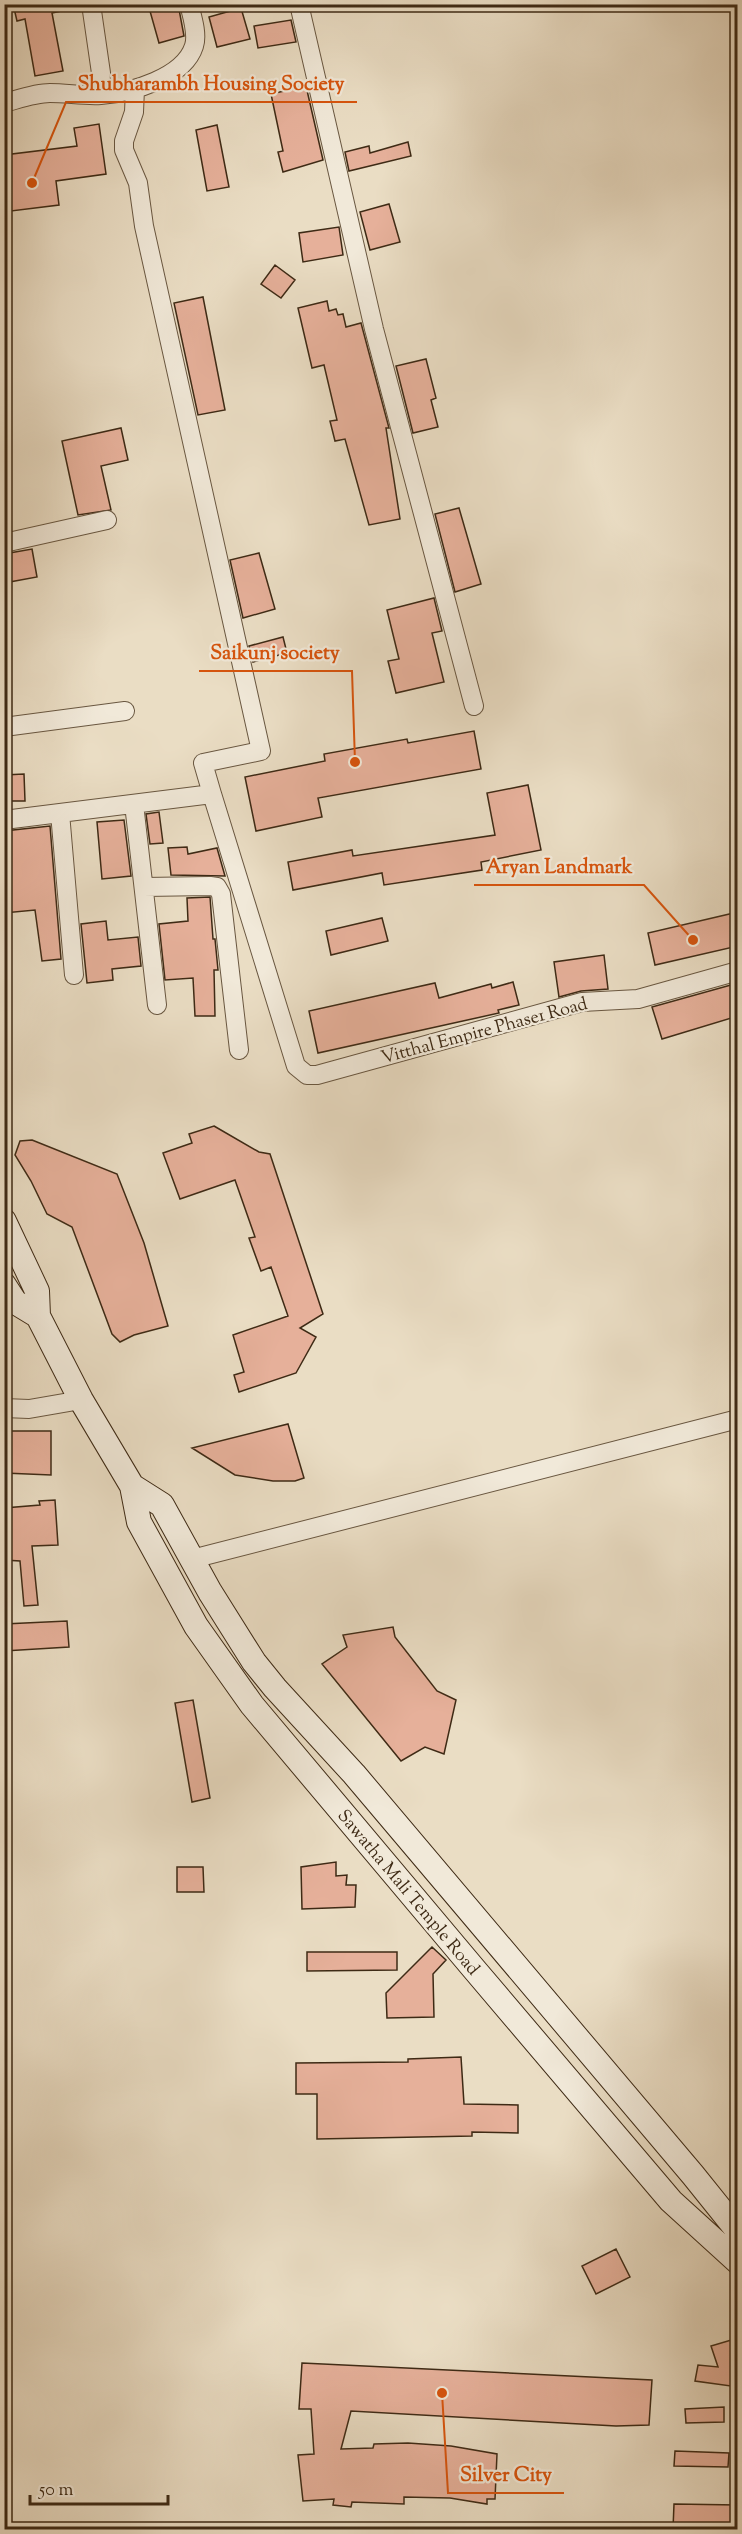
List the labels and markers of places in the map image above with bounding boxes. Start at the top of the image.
callout: Shubharambh Housing Society [66,64,357,102]
callout: Saikunj society [199,633,352,671]
callout: Aryan Landmark [474,847,644,885]
callout: Silver City [448,2455,564,2493]

